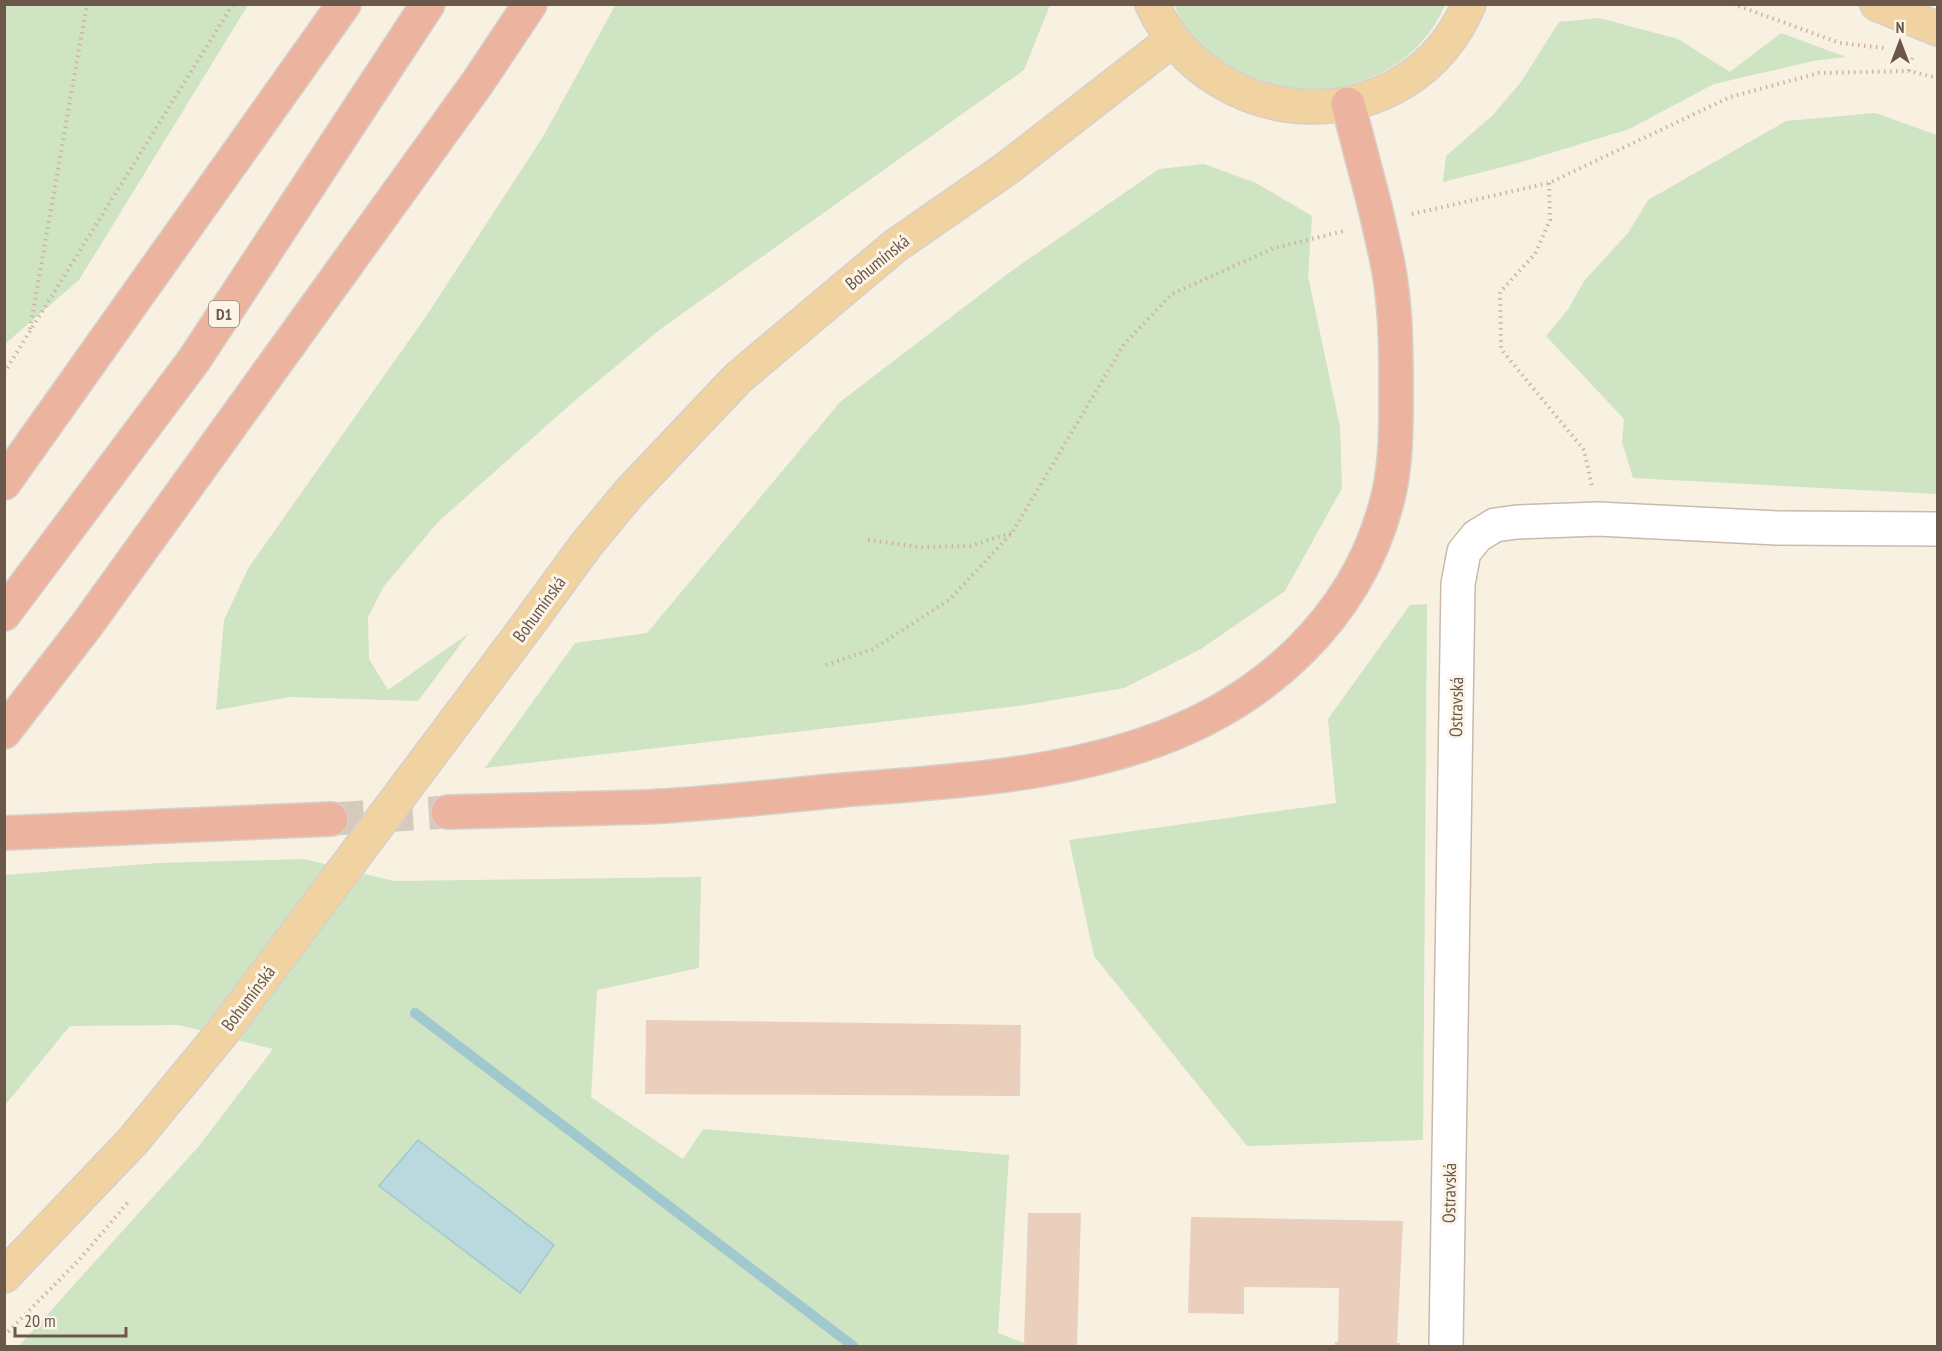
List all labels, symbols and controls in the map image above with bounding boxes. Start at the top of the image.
north arrow [1870,12,1930,72]
text: N [1896,17,1904,37]
street label: Bohumínská [840,229,914,295]
road number: D1 [209,301,239,327]
street label: Bohumínská [507,572,571,646]
street label: Ostravská [1444,677,1468,737]
street label: Bohumínská [216,961,280,1035]
street label: Ostravská [1437,1163,1461,1223]
scale bar [15,1300,126,1338]
text: 20 m [24,1309,56,1332]

